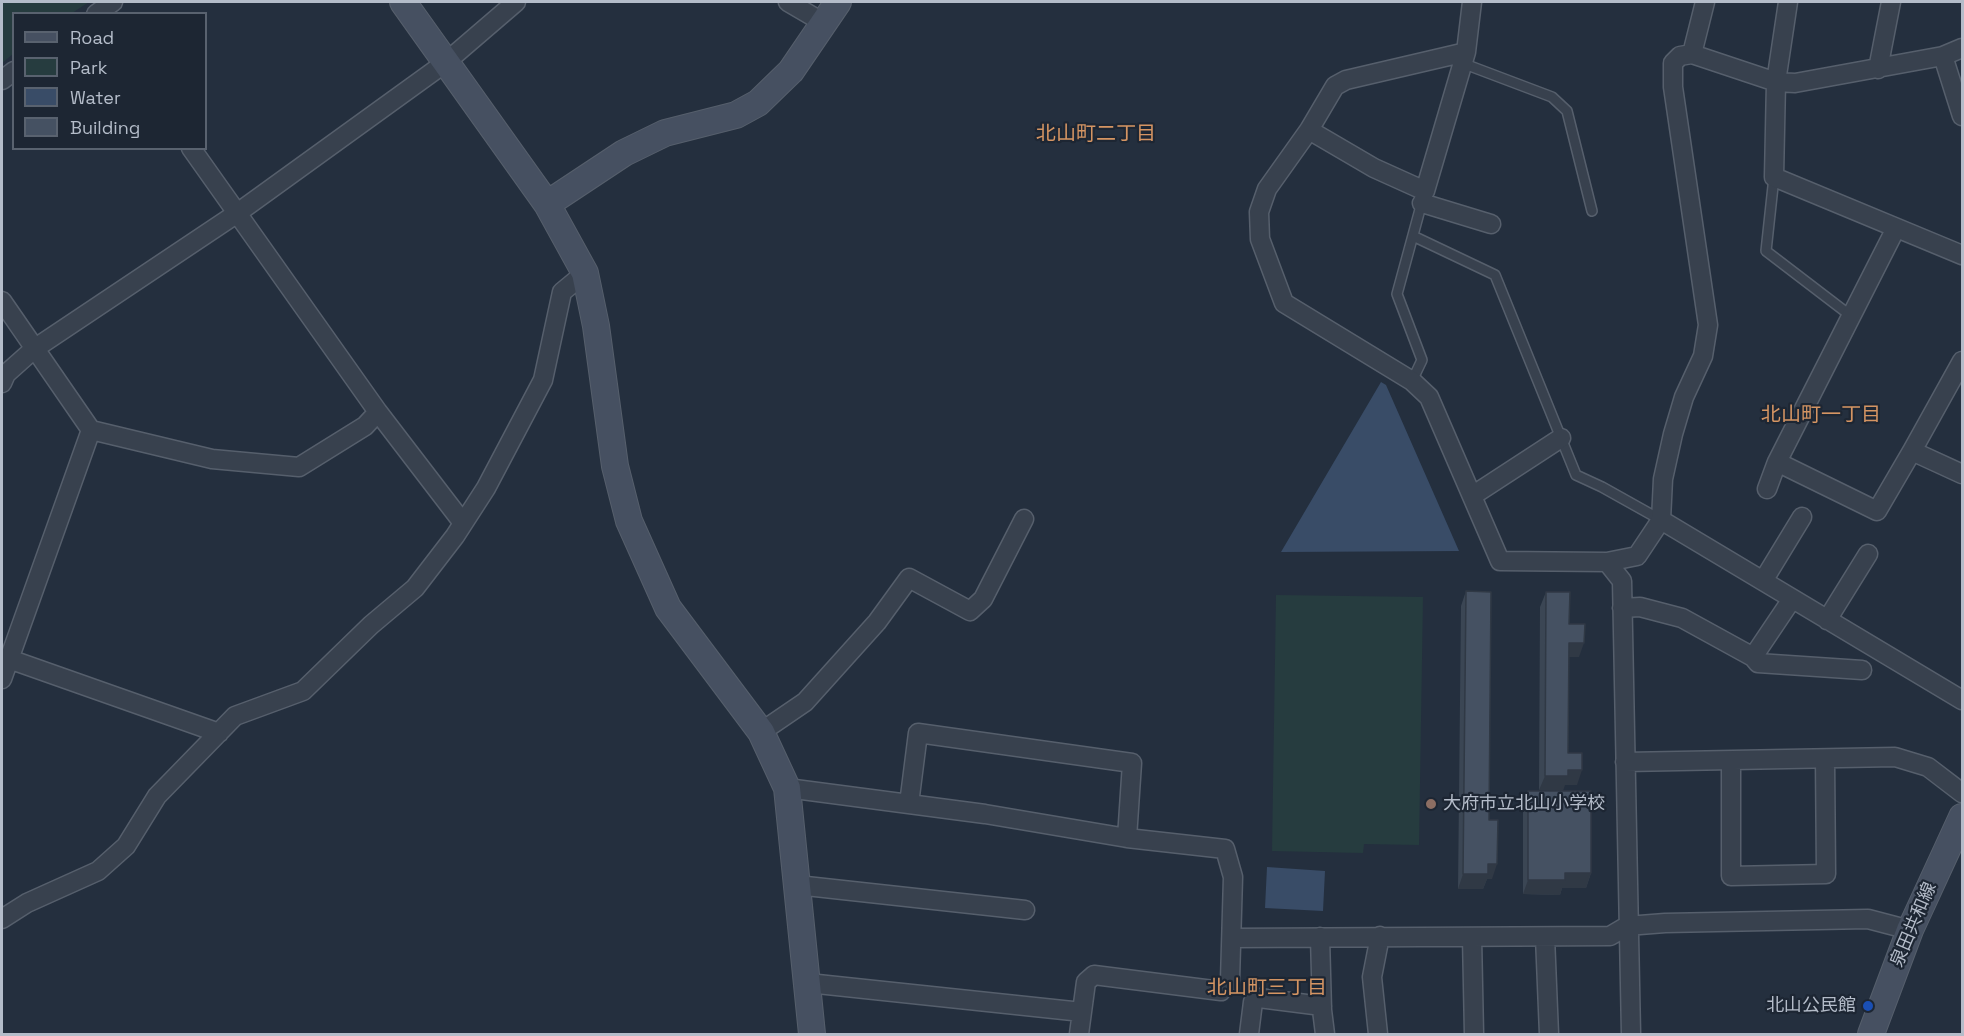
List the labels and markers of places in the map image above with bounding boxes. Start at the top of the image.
place label: 大府市立北山小学校 [1443,793,1605,815]
marker: 大府市立北山小学校 [1424,797,1438,811]
place label: 北山公民館 [1766,995,1856,1017]
marker: 北山公民館 [1861,999,1875,1013]

